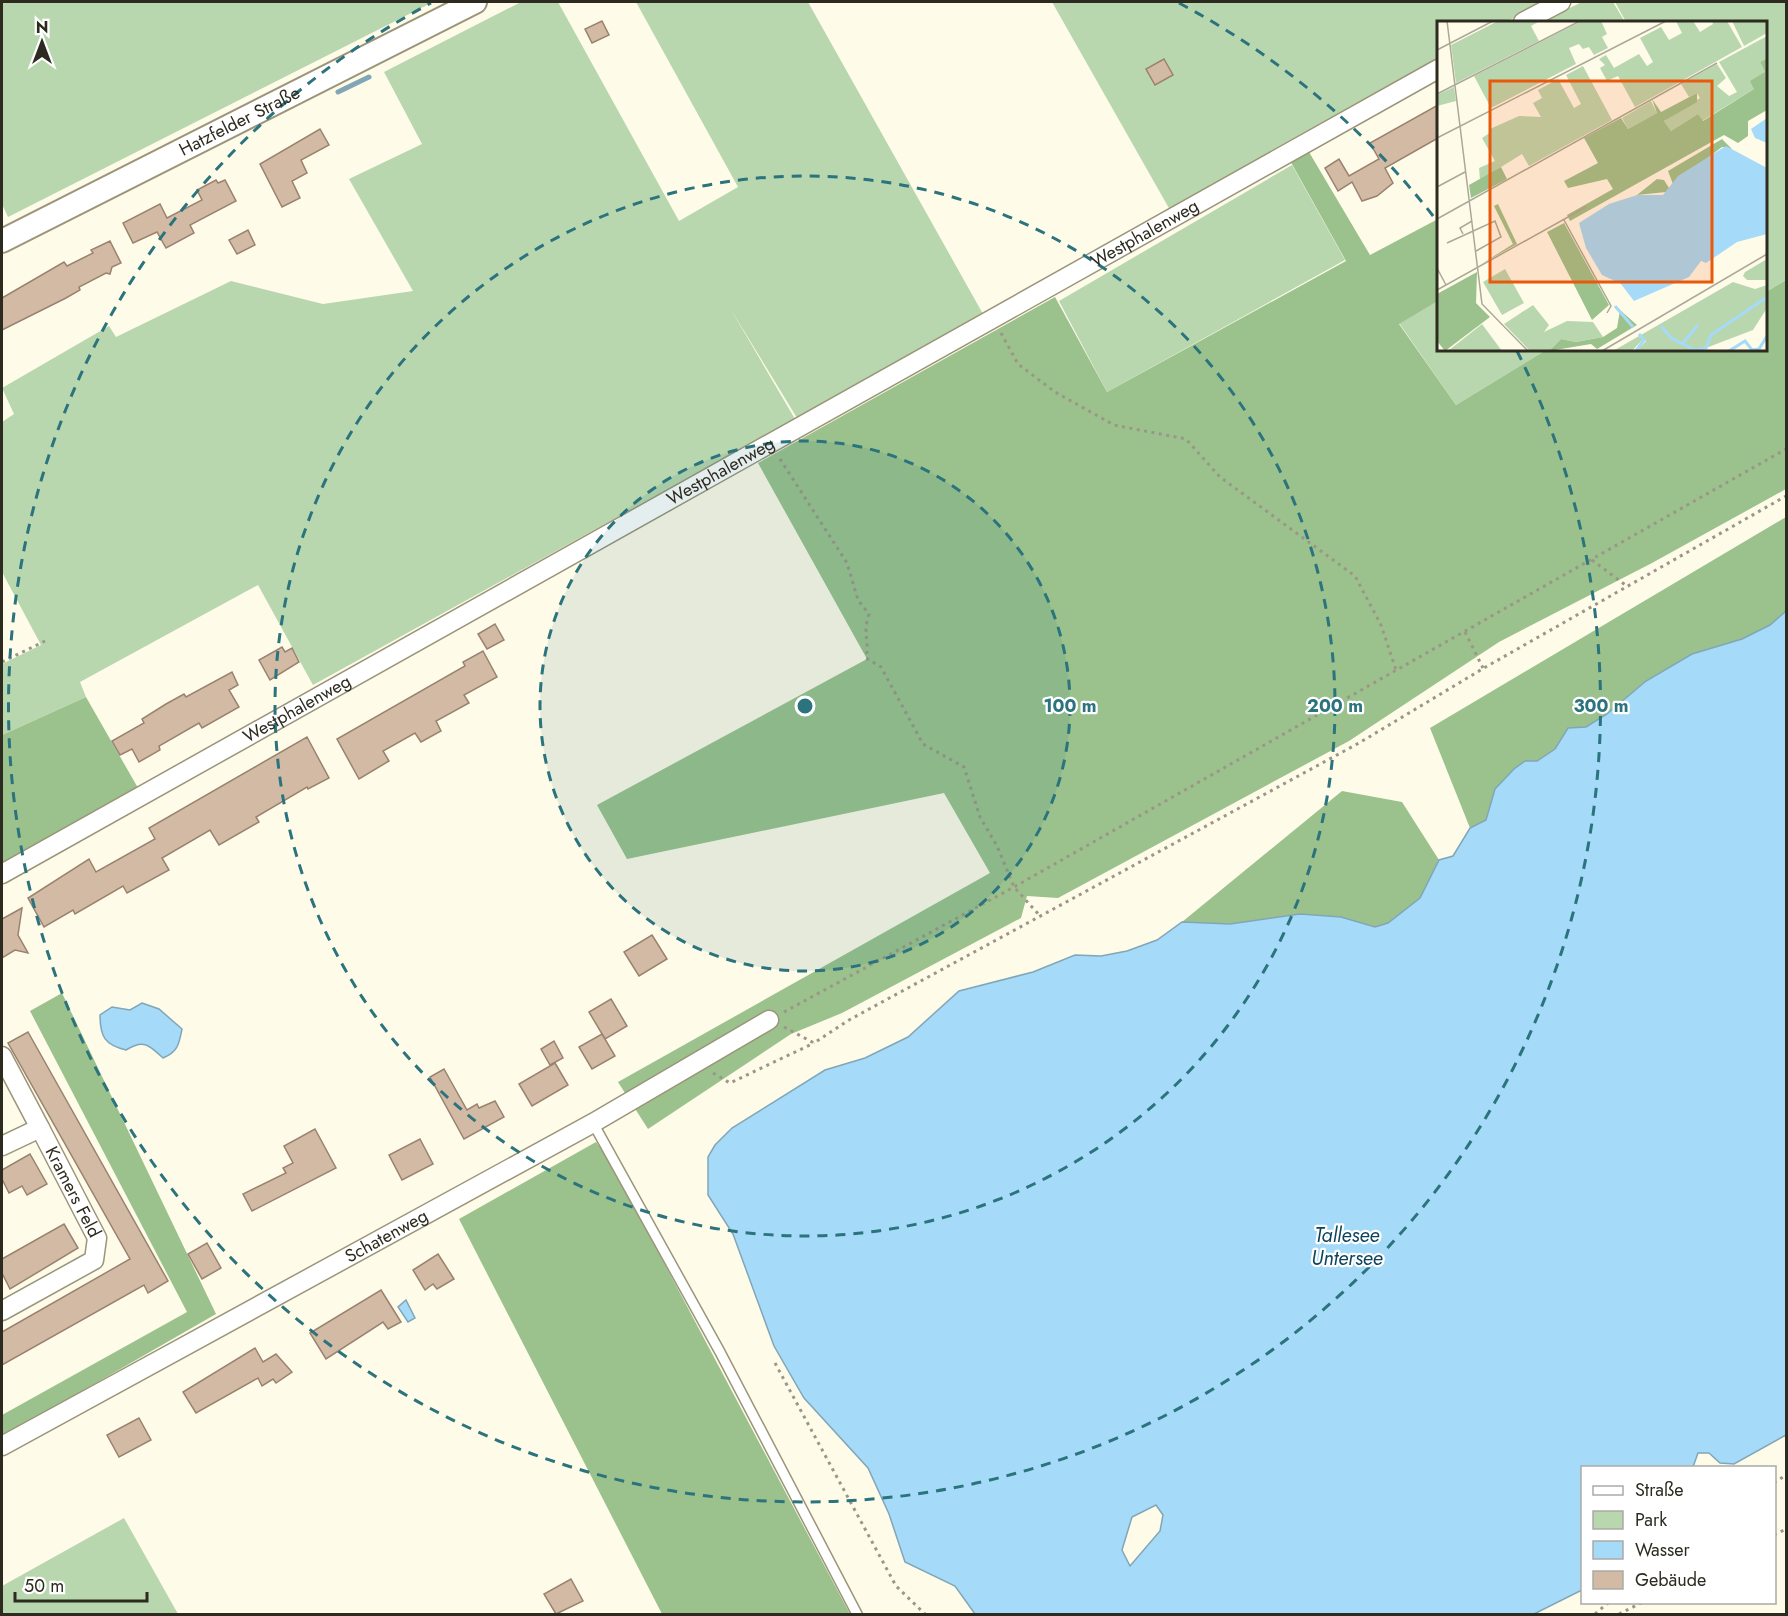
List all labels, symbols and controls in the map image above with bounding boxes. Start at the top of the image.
north arrow [12,12,72,72]
text: N [36,16,48,39]
inset map [1437,21,1767,351]
street label: Hatzfelder Straße [174,80,304,162]
street label: Westphalenweg [1086,193,1203,274]
street label: Westphalenweg [662,430,779,512]
street label: Westphalenweg [238,668,356,749]
text: 100 m [1043,693,1097,719]
text: 200 m [1307,693,1363,719]
text: 300 m [1573,693,1629,719]
centre of rings [795,696,815,716]
street label: Kramers Feld [39,1142,108,1242]
street label: Schatenweg [340,1203,433,1269]
water label: Tallesee Untersee [1311,1221,1383,1273]
legend [1581,1466,1776,1604]
text: Straße [1635,1477,1683,1503]
text: Park [1635,1507,1667,1533]
text: Wasser [1635,1537,1690,1563]
scale bar [15,1565,147,1603]
text: Gebäude [1635,1567,1706,1593]
text: 50 m [24,1573,64,1599]

